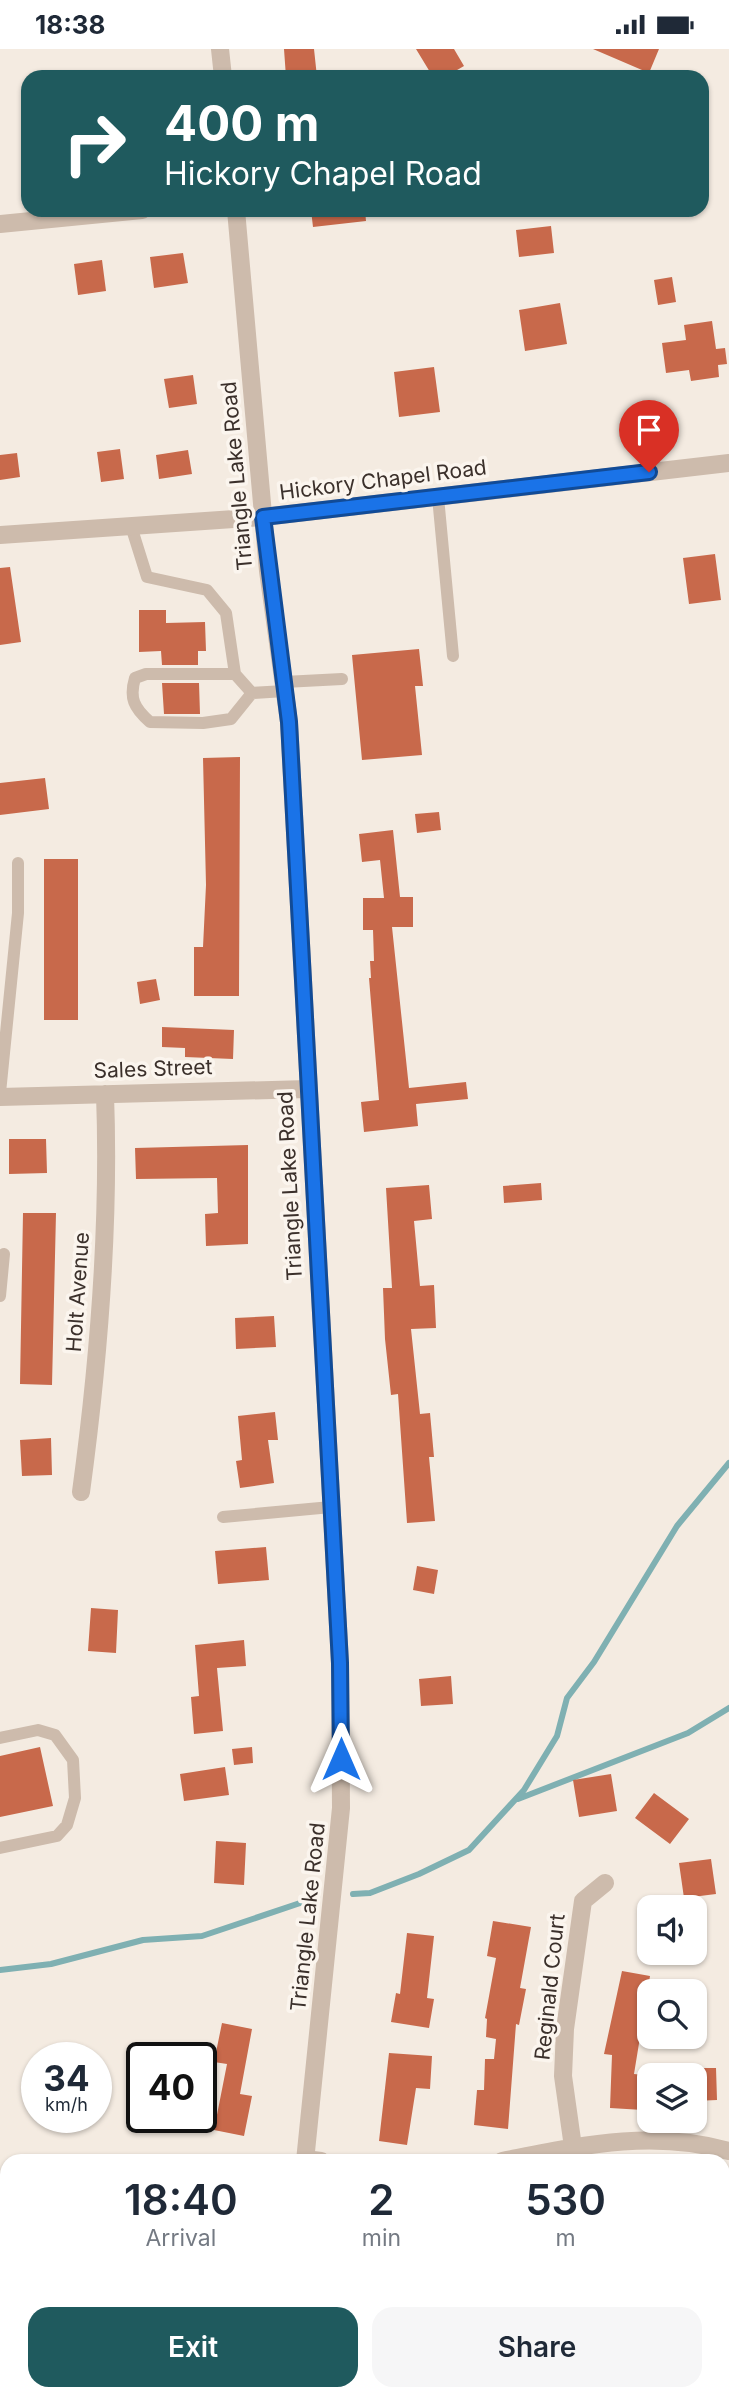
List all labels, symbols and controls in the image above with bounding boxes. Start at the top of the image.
text: 18:38 [35,9,106,40]
text: 400 m [164,94,320,153]
icon: right [49,98,140,189]
text: Hickory Chapel Road [164,154,482,193]
street label: Triangle Lake Road [216,381,257,572]
pin [619,400,679,472]
icon: arrive [630,411,668,449]
street label: Hickory Chapel Road [278,454,488,505]
street label: Sales Street [93,1054,213,1083]
street label: Triangle Lake Road [272,1091,307,1281]
street label: Holt Avenue [61,1231,94,1353]
position arrow [304,1722,378,1796]
street label: Triangle Lake Road [285,1821,330,2013]
map controls [637,1895,707,2133]
button: sound [637,1895,707,1965]
street label: Reginald Court [529,1912,570,2061]
button: search [637,1979,707,2049]
speed limit sign: 40 [126,2042,217,2133]
text: 34 [43,2057,90,2099]
button: layers [637,2063,707,2133]
text: km/h [45,2094,88,2115]
text: 18:40 [124,2174,238,2225]
text: 2 [368,2174,395,2225]
text: 530 [525,2174,606,2225]
text: Arrival [146,2224,216,2252]
text: min [362,2224,401,2252]
text: m [555,2224,576,2252]
button: Exit [28,2307,358,2387]
button: Share [372,2307,702,2387]

